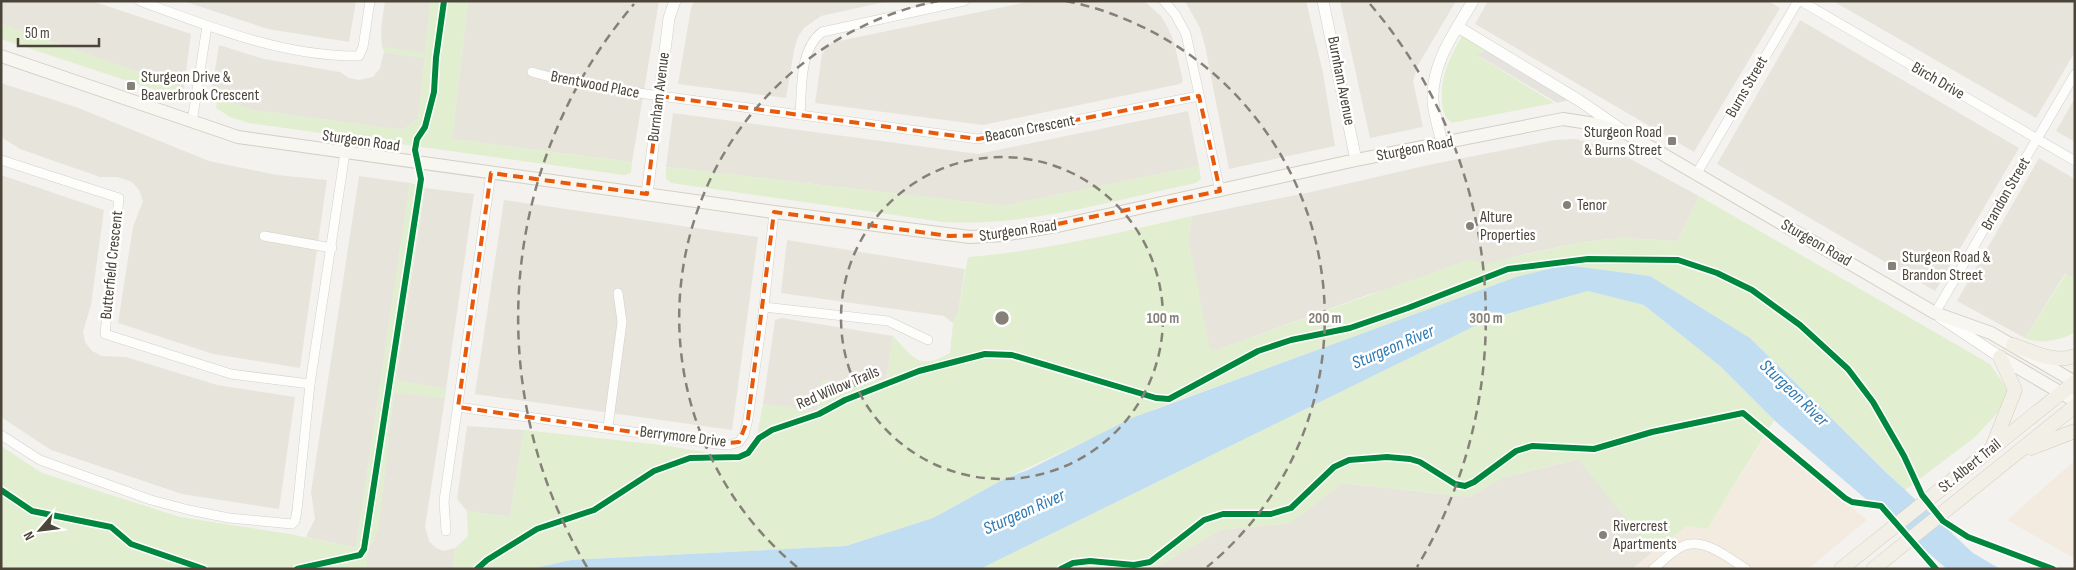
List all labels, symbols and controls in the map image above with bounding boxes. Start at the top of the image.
scale bar [18,15,99,47]
text: 50 m [25,24,50,43]
street label: Burnham Avenue [1323,35,1359,127]
street label: Burnham Avenue [644,51,674,143]
street label: Burns Street [1722,53,1772,121]
street label: Birch Drive [1908,58,1968,104]
street label: Brentwood Place [549,67,641,103]
place label: Sturgeon Drive & Beaverbrook Crescent [141,68,260,105]
marker: Sturgeon Drive & Beaverbrook Crescent [125,80,137,92]
street label: Beacon Crescent [984,111,1077,147]
place label: Sturgeon Road & Burns Street [1584,123,1662,160]
street label: Sturgeon Road [321,126,401,156]
street label: Sturgeon Road [1375,132,1455,166]
marker: Sturgeon Road & Burns Street [1666,135,1678,147]
street label: Brandon Street [1978,154,2035,234]
place label: Tenor [1577,196,1607,215]
marker: Tenor [1561,199,1573,211]
place label: Alture Properties [1479,208,1536,245]
street label: Butterfield Crescent [97,210,127,320]
street label: Sturgeon Road [1777,215,1855,271]
street label: Sturgeon Road [978,216,1058,246]
marker: Alture Properties [1464,220,1476,232]
place label: Sturgeon Road & Brandon Street [1902,248,1991,285]
marker: Sturgeon Road & Brandon Street [1886,260,1898,272]
centre of rings [993,309,1011,327]
text: 100 m [1147,309,1179,328]
text: 200 m [1308,309,1342,328]
text: 300 m [1469,309,1503,328]
water label: Sturgeon River [1349,320,1438,374]
water label: Sturgeon River [1755,355,1833,431]
street label: Red Willow Trails [794,362,882,414]
street label: Berrymore Drive [639,422,727,452]
street label: St. Albert Trail [1935,435,2005,497]
water label: Sturgeon River [980,484,1069,539]
north arrow [15,505,65,555]
place label: Rivercrest Apartments [1612,517,1677,554]
text: N [20,529,38,543]
marker: Rivercrest Apartments [1597,529,1609,541]

